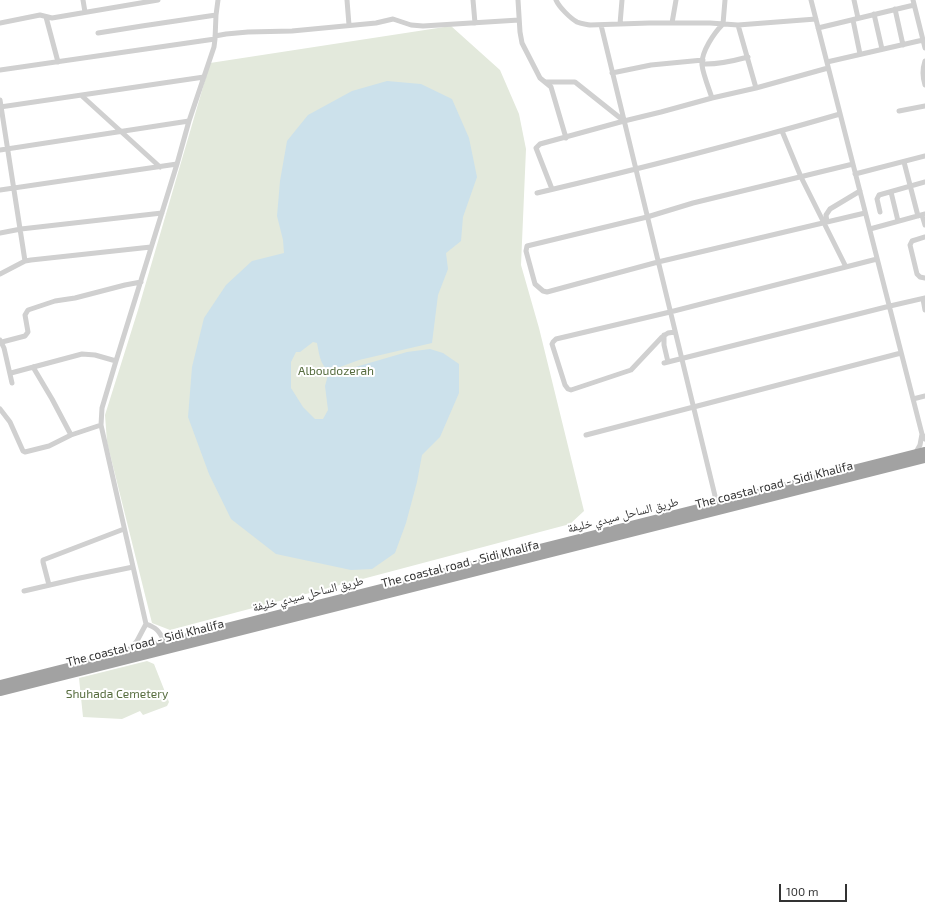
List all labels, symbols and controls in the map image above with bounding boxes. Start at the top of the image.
park label: Alboudozerah [298,364,374,378]
street label: The coastal road - Sidi Khalifa [694,458,854,512]
street label: طريق الساحل سيدي خليفة [566,494,680,536]
street label: The coastal road - Sidi Khalifa [380,537,540,591]
street label: طريق الساحل سيدي خليفة [251,573,365,615]
street label: The coastal road - Sidi Khalifa [65,616,225,670]
park label: Shuhada Cemetery [66,687,168,701]
scale bar [781,876,849,902]
text: 100 m [786,884,818,898]

